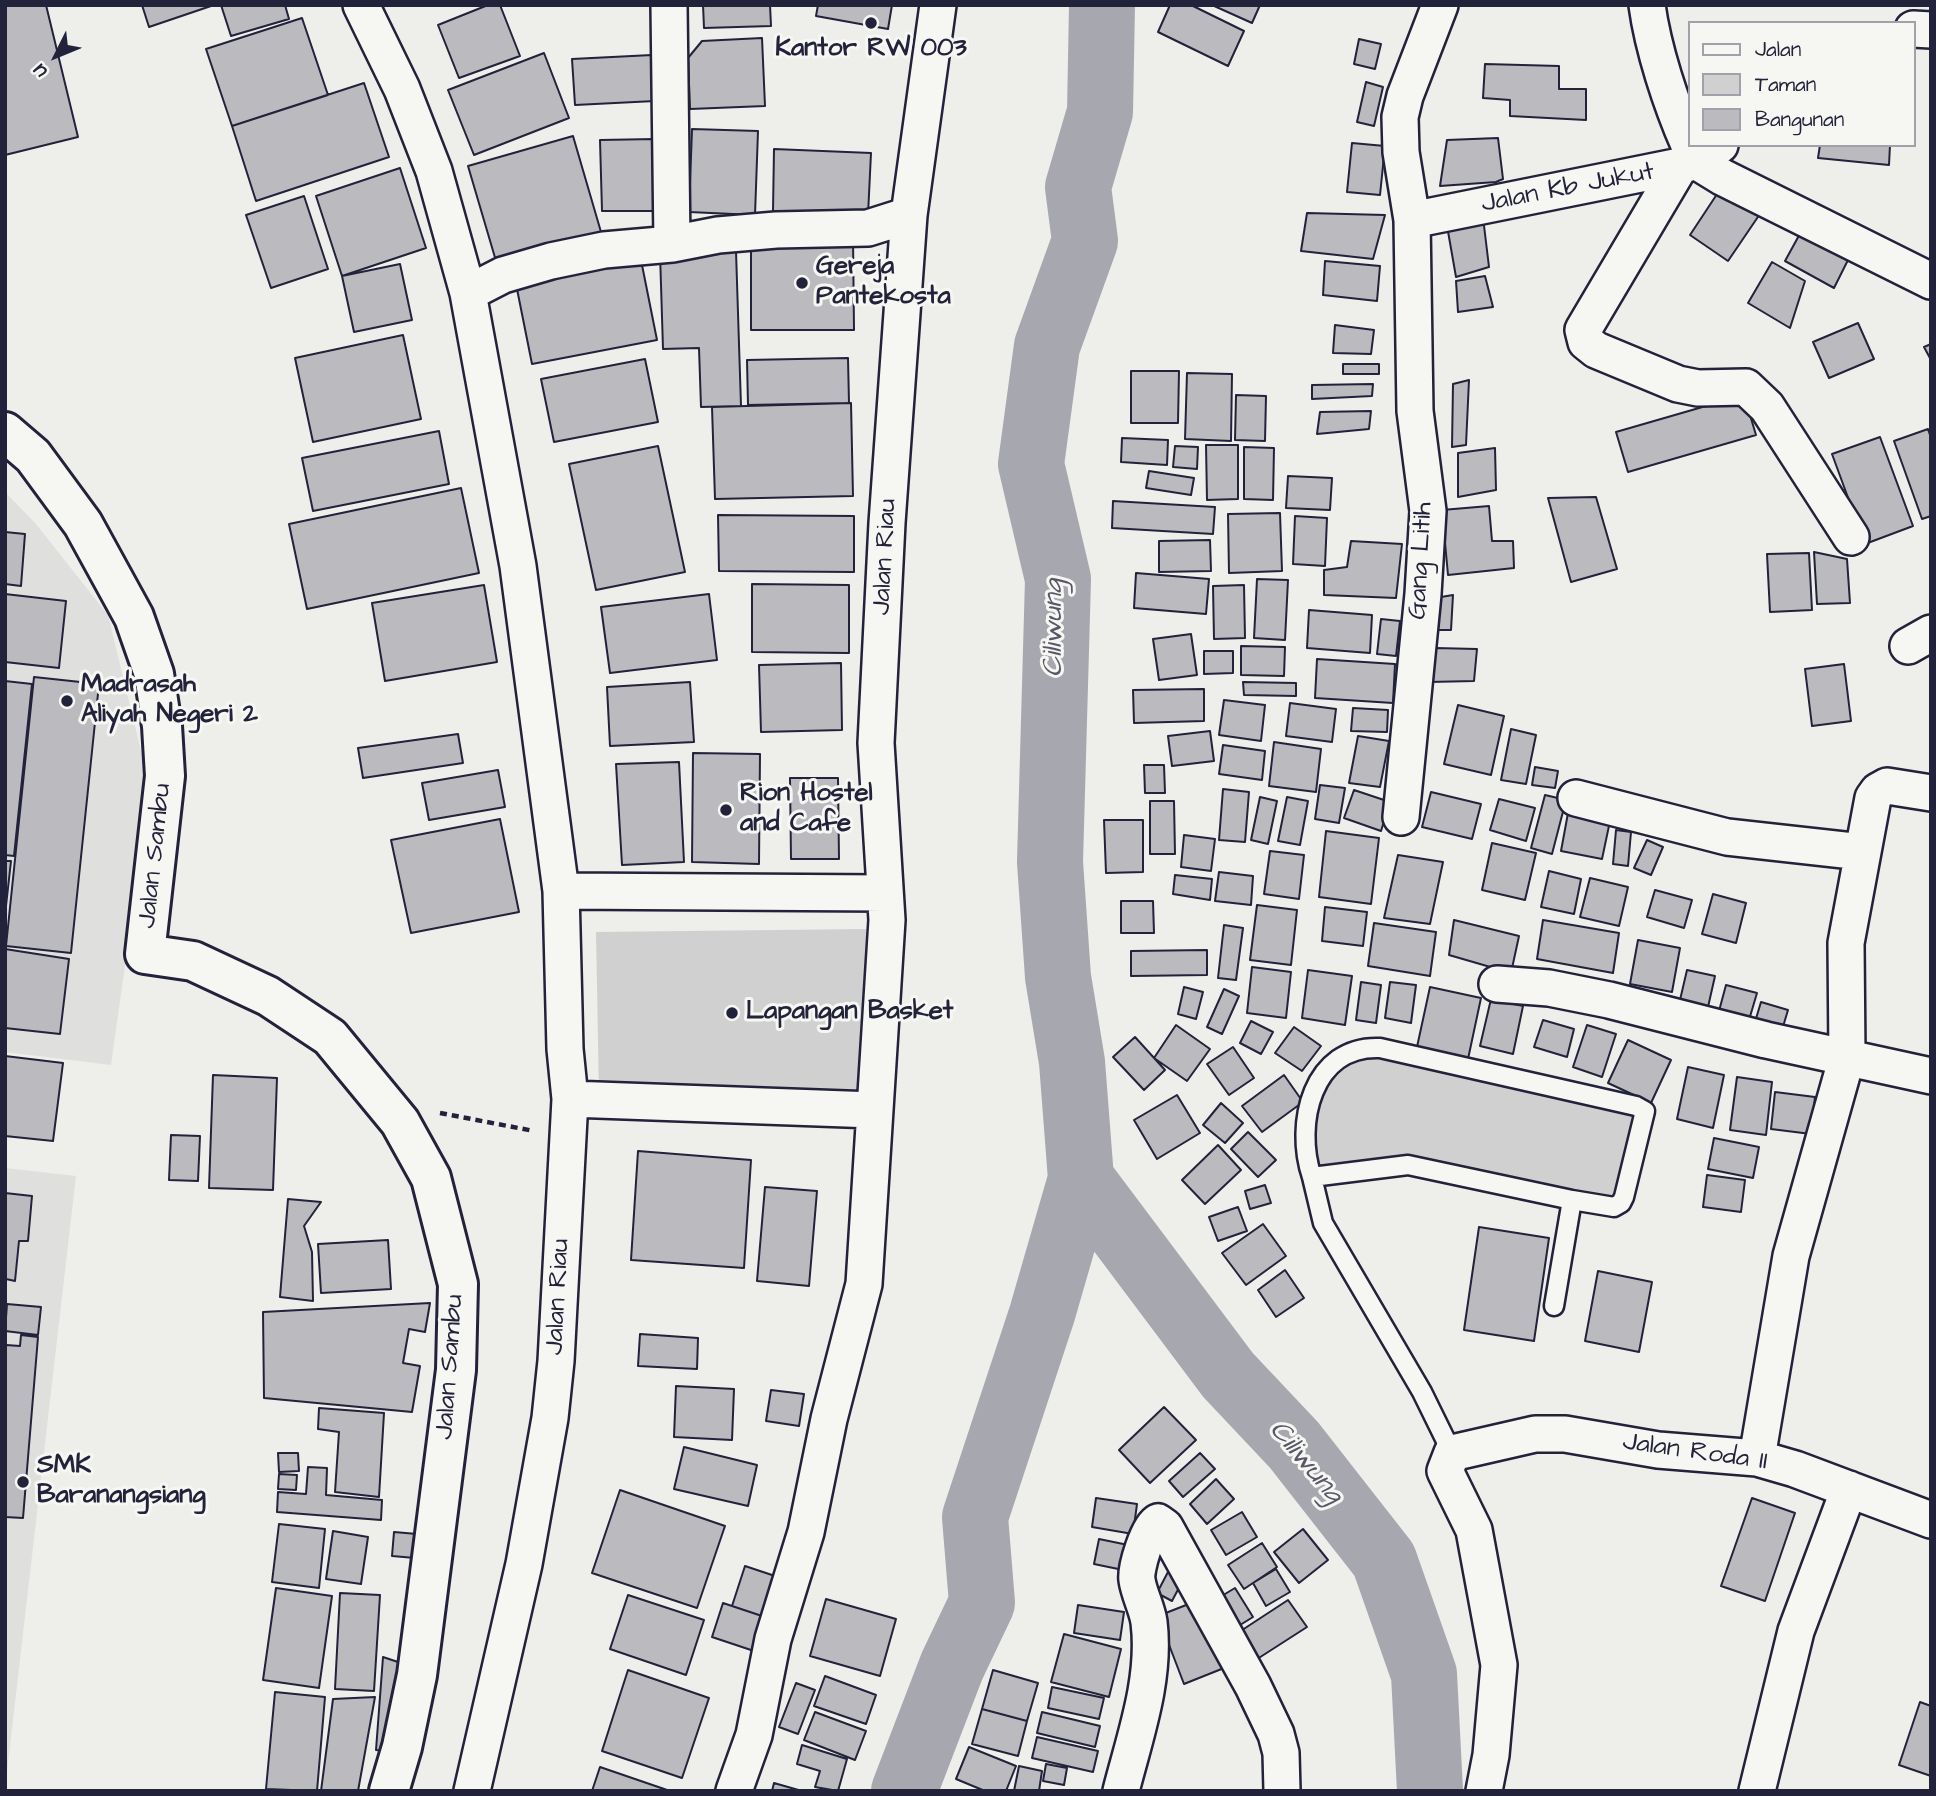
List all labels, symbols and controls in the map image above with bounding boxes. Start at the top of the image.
marker: Kantor RW 003 [863,15,879,31]
north arrow [21,21,91,91]
legend [1688,21,1915,147]
place label: Kantor RW 003 [775,34,967,66]
text: Jalan [1755,35,1801,64]
text: U [27,58,54,84]
text: Taman [1755,70,1816,99]
text: Bangunan [1755,105,1844,134]
street label: Jalan Kb Jukut [1479,157,1657,221]
place label: Gereja Pantekosta [816,252,951,314]
marker: Gereja Pantekosta [794,275,810,291]
street label: Jalan Riau [867,498,905,616]
street label: Gang Litih [1403,502,1441,620]
water label: Ciliwung [1038,579,1072,677]
place label: Madrasah Aliyah Negeri 2 [81,670,258,732]
marker: Madrasah Aliyah Negeri 2 [59,693,75,709]
place label: Rion Hostel and Cafe [740,779,873,840]
street label: Jalan Sambu [133,782,179,930]
marker: Rion Hostel and Cafe [718,802,734,818]
place label: Lapangan Basket [746,997,953,1029]
marker: Lapangan Basket [724,1005,740,1021]
street label: Jalan Riau [540,1238,578,1356]
street label: Jalan Sambu [430,1293,472,1441]
water label: Ciliwung [1261,1415,1349,1511]
street label: Jalan Roda II [1621,1427,1769,1479]
place label: SMK Baranangsiang [37,1451,206,1512]
marker: SMK Baranangsiang [15,1474,31,1490]

